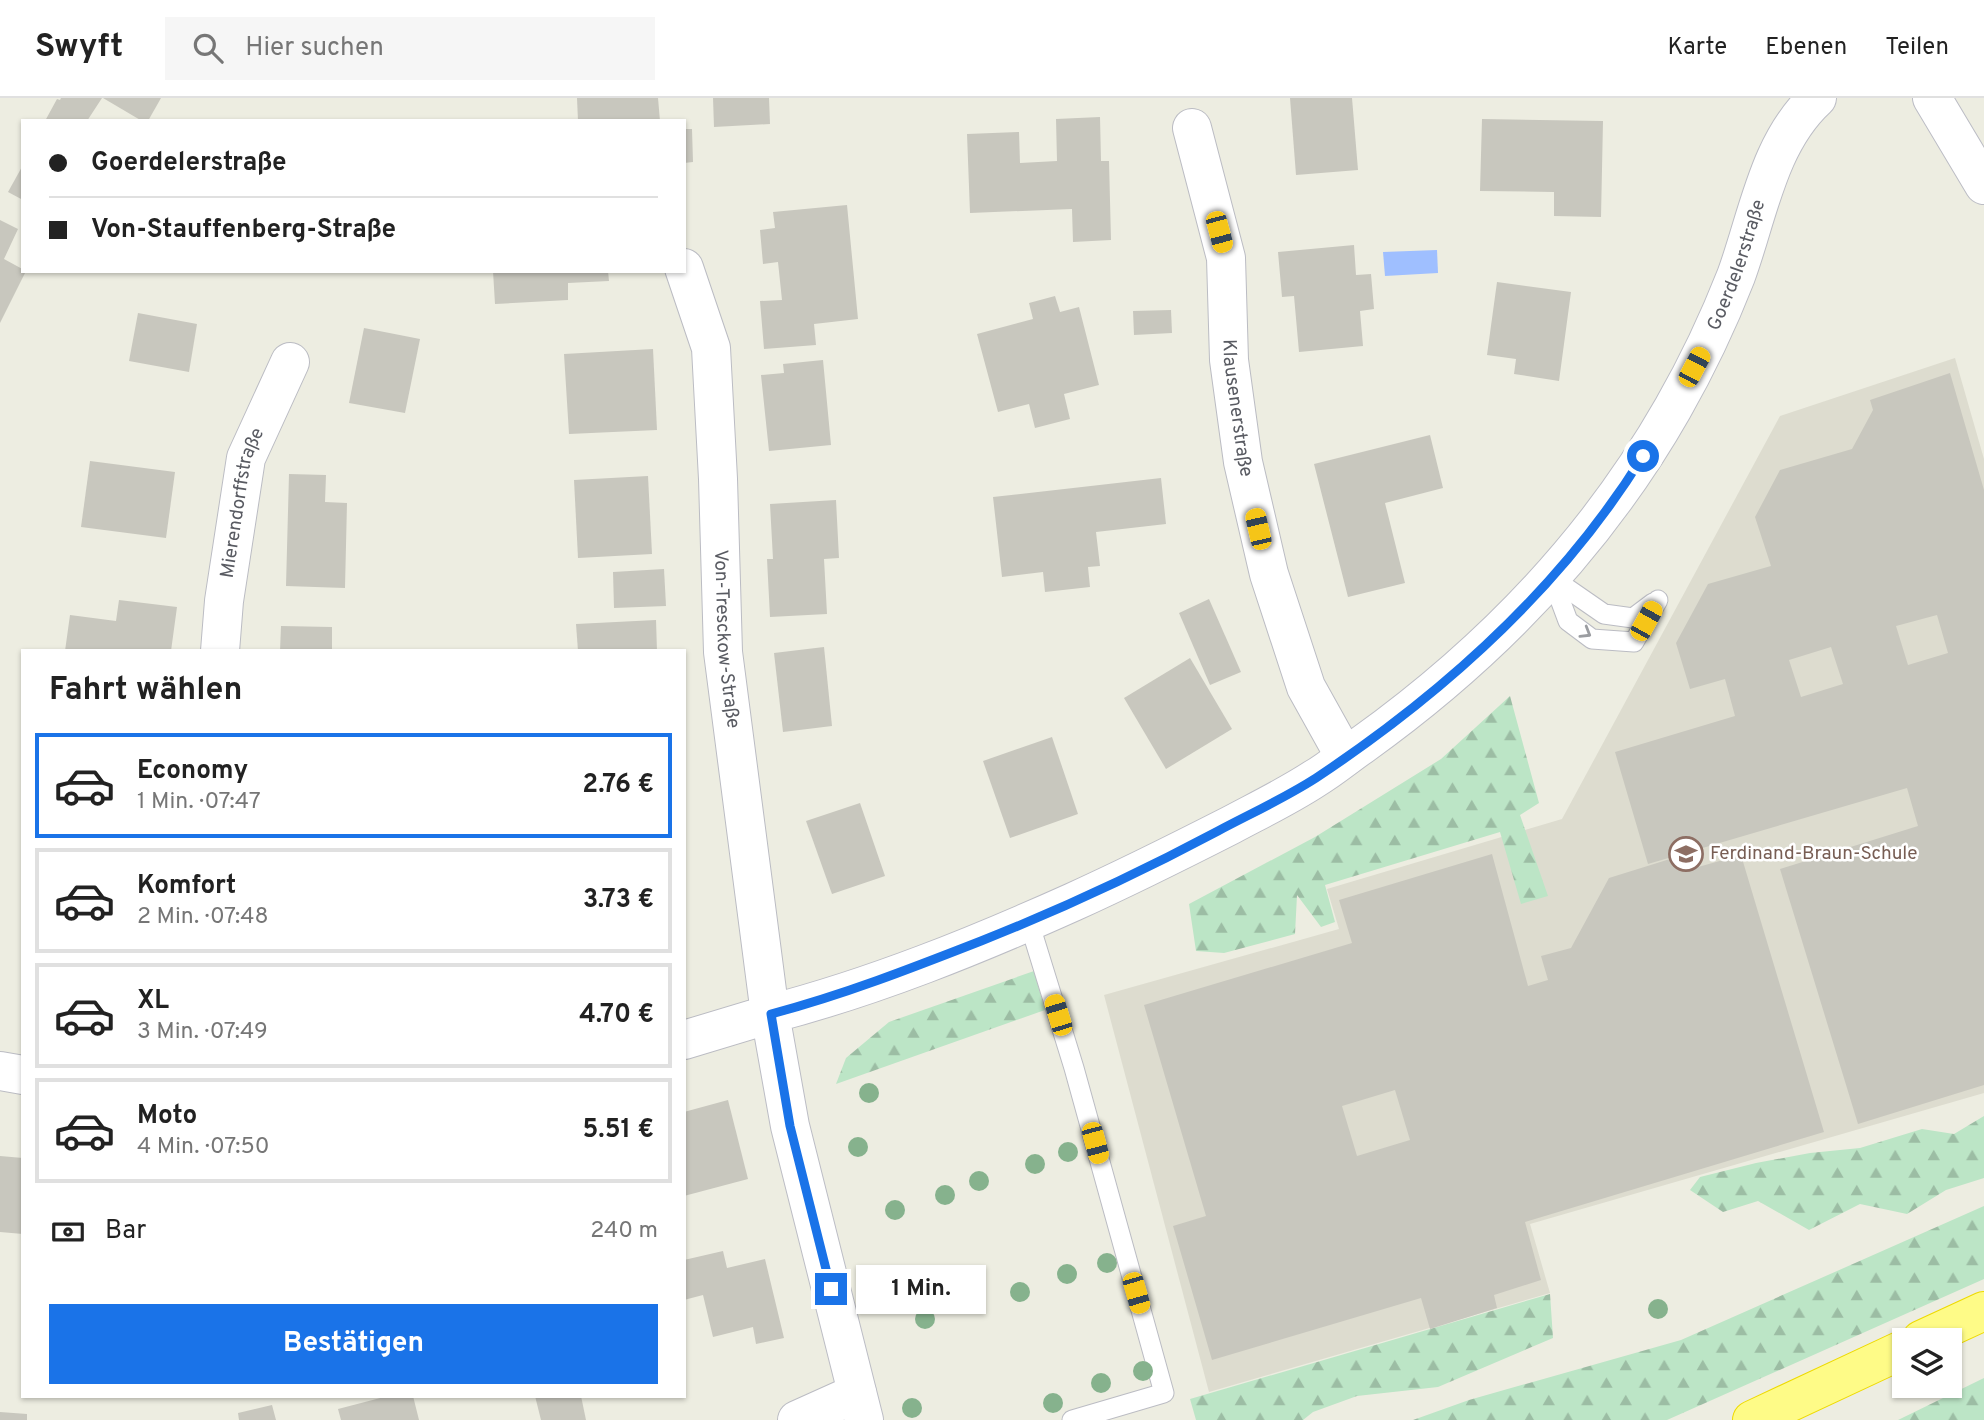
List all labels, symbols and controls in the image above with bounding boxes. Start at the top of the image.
search box [165,17,655,80]
text: Swyft [35,27,123,69]
icon: search [189,29,227,67]
text: Hier suchen [245,32,384,65]
text: Karte [1667,33,1727,63]
text: Ebenen [1765,33,1847,63]
text: Teilen [1885,33,1949,63]
text: Goerdelerstraße [91,147,286,180]
street label: Goerdelerstraße [1702,197,1771,335]
car [1204,209,1235,255]
text: Von-Stauffenberg-Straße [91,214,396,247]
street label: Klausenerstraße [1216,339,1258,479]
car [1675,344,1714,390]
street label: Mierendorffstraße [216,424,270,580]
route start [1627,440,1659,472]
car [1244,506,1273,552]
street label: Von-Tresckow-Straße [708,549,745,730]
car [1627,598,1666,644]
one-way arrow [1578,625,1591,638]
text: Fahrt wählen [49,671,242,711]
icon: car [53,754,116,817]
text: Economy [137,755,248,788]
text: 2.76 € [582,769,654,802]
text: 1 Min. · 07:47 [137,788,261,817]
school or university icon: Ferdinand-Braun-Schule [1667,835,1705,873]
place label: Ferdinand-Braun-Schule [1710,842,1918,866]
icon: car [53,869,116,932]
text: Komfort [137,870,236,903]
text: 3.73 € [583,884,654,917]
text: 2 Min. · 07:48 [137,903,269,932]
icon: car [53,984,116,1047]
text: XL [137,985,169,1018]
car [1042,992,1075,1038]
text: 4.70 € [579,999,654,1032]
text: 3 Min. · 07:49 [137,1018,268,1047]
icon: car [53,1099,116,1162]
text: Moto [137,1100,197,1133]
text: 5.51 € [582,1114,654,1147]
car [1080,1120,1111,1166]
text: 4 Min. · 07:50 [137,1133,269,1162]
icon: cash [49,1213,87,1251]
text: Bar [105,1215,146,1248]
text: 240 m [590,1217,658,1246]
callout: 1 Min. [856,1264,985,1314]
car [1121,1270,1152,1316]
route end [815,1273,847,1305]
text: 1 Min. [891,1275,951,1304]
button: Bestätigen [49,1304,658,1384]
map controls [1892,1328,1962,1398]
button: layers [1892,1328,1962,1398]

